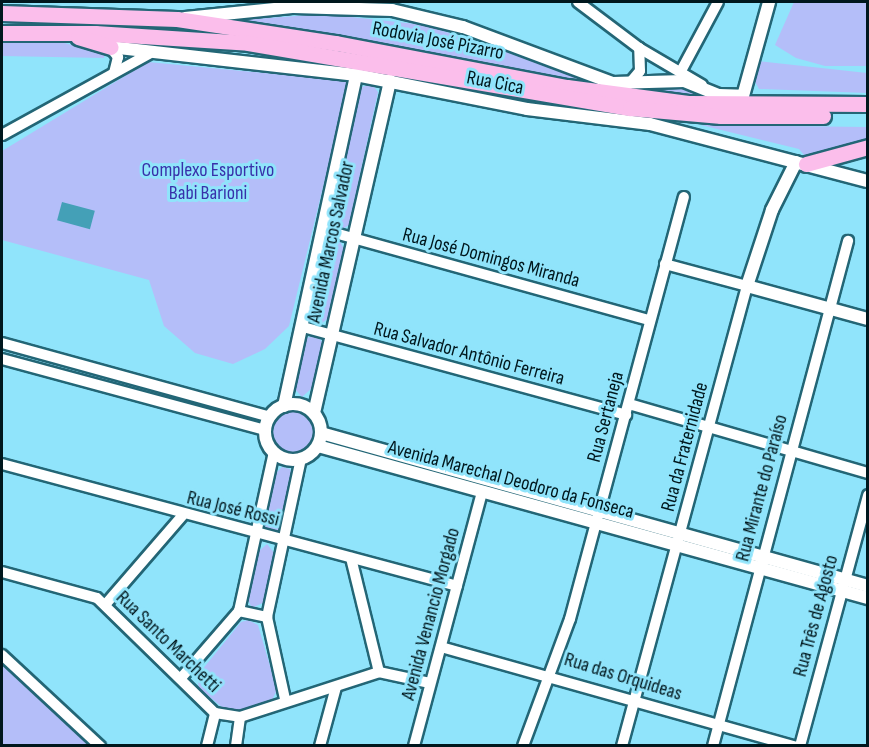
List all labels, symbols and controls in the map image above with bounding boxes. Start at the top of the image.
street label: Rodovia José Pizarro [370,16,506,66]
street label: Rua Cica [465,66,525,100]
park label: Complexo Esportivo Babi Barioni [142,159,274,206]
street label: Avenida Marcos Salvador [302,159,360,325]
street label: Rua José Domingos Miranda [400,223,582,293]
street label: Rua Salvador Antônio Ferreira [371,317,567,391]
street label: Rua Sertaneja [582,369,630,465]
street label: Rua da Fraternidade [656,380,714,514]
street label: Rua Mirante do Paraíso [731,412,793,564]
street label: Avenida Marechal Deodoro da Fonseca [386,436,636,524]
street label: Rua José Rossi [184,486,282,532]
street label: Avenida Venancio Morgado [396,525,466,703]
street label: Rua Três de Agosto [788,553,844,679]
street label: Rua Santo Marchetti [111,586,225,698]
street label: Rua das Orquideas [561,648,685,706]

